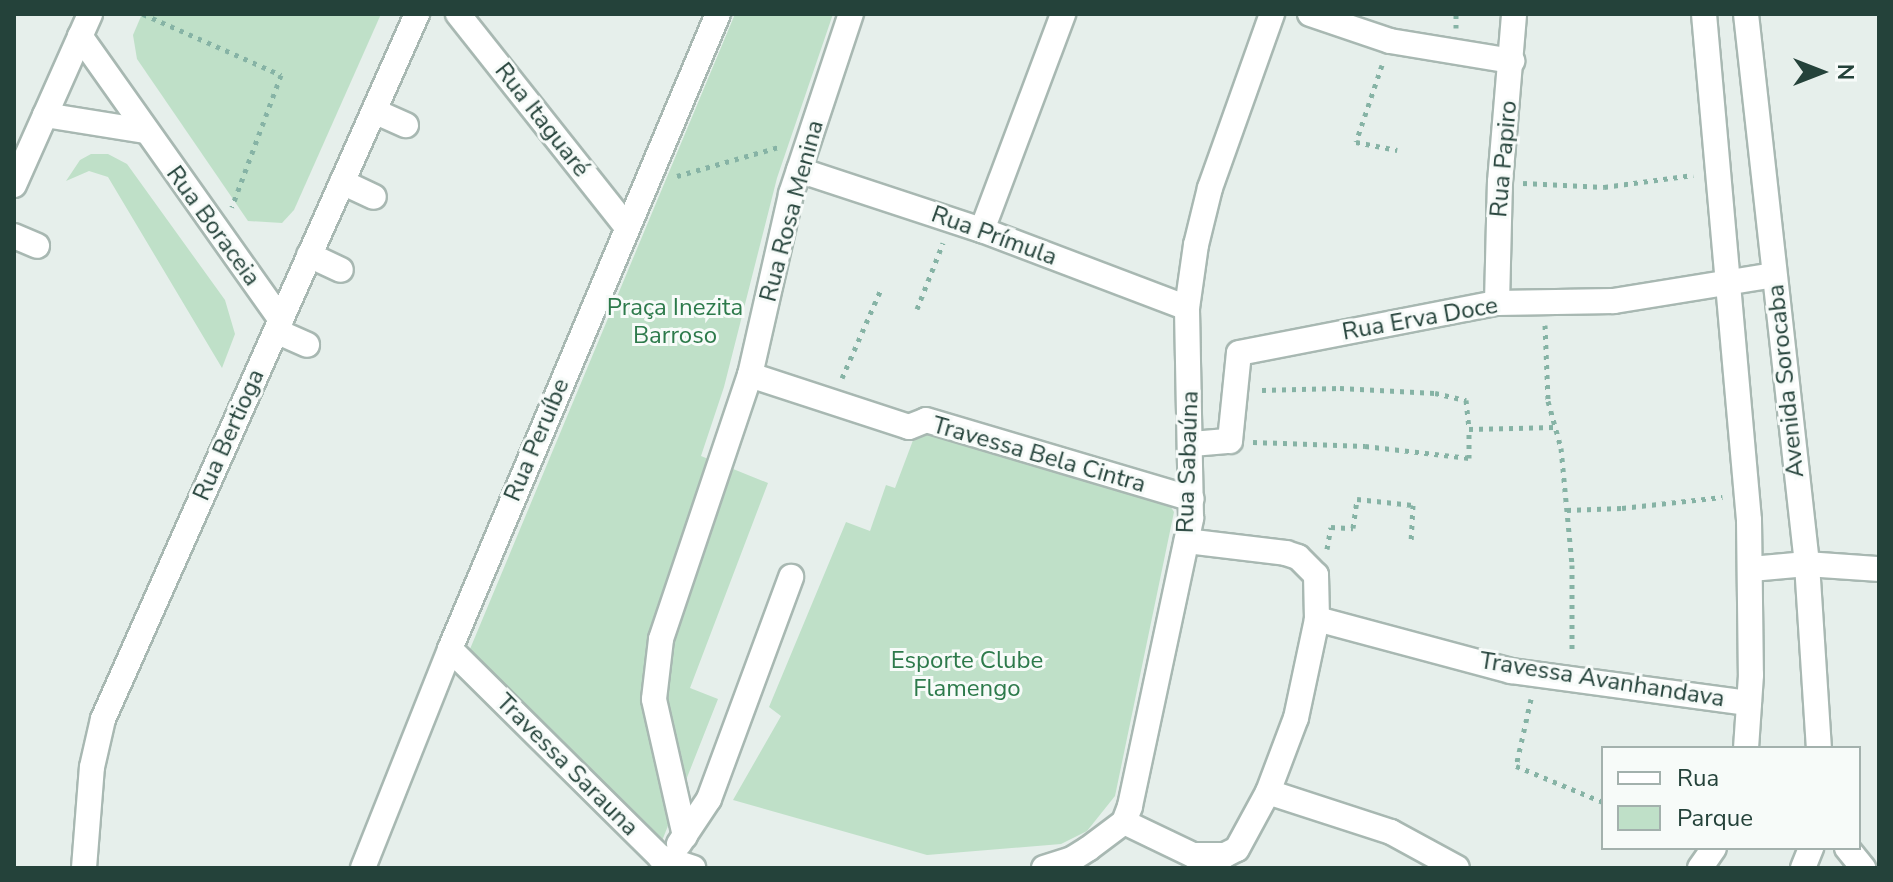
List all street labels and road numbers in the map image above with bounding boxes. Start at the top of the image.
street label: Rua Itaguaré [488,57,596,183]
street label: Rua Papiro [1485,99,1523,219]
street label: Rua Rosa Menina [754,117,830,305]
street label: Rua Boraceia [160,160,266,292]
street label: Rua Prímula [927,200,1061,272]
street label: Avenida Sorocaba [1762,283,1810,479]
street label: Rua Erva Doce [1340,291,1500,347]
street label: Rua Bertioga [187,365,271,505]
street label: Rua Peruíbe [498,374,576,506]
street label: Rua Sabaúna [1171,390,1205,534]
street label: Travessa Bela Cintra [929,411,1149,499]
street label: Travessa Avanhandava [1478,646,1726,714]
street label: Travessa Sarauna [490,688,644,842]

